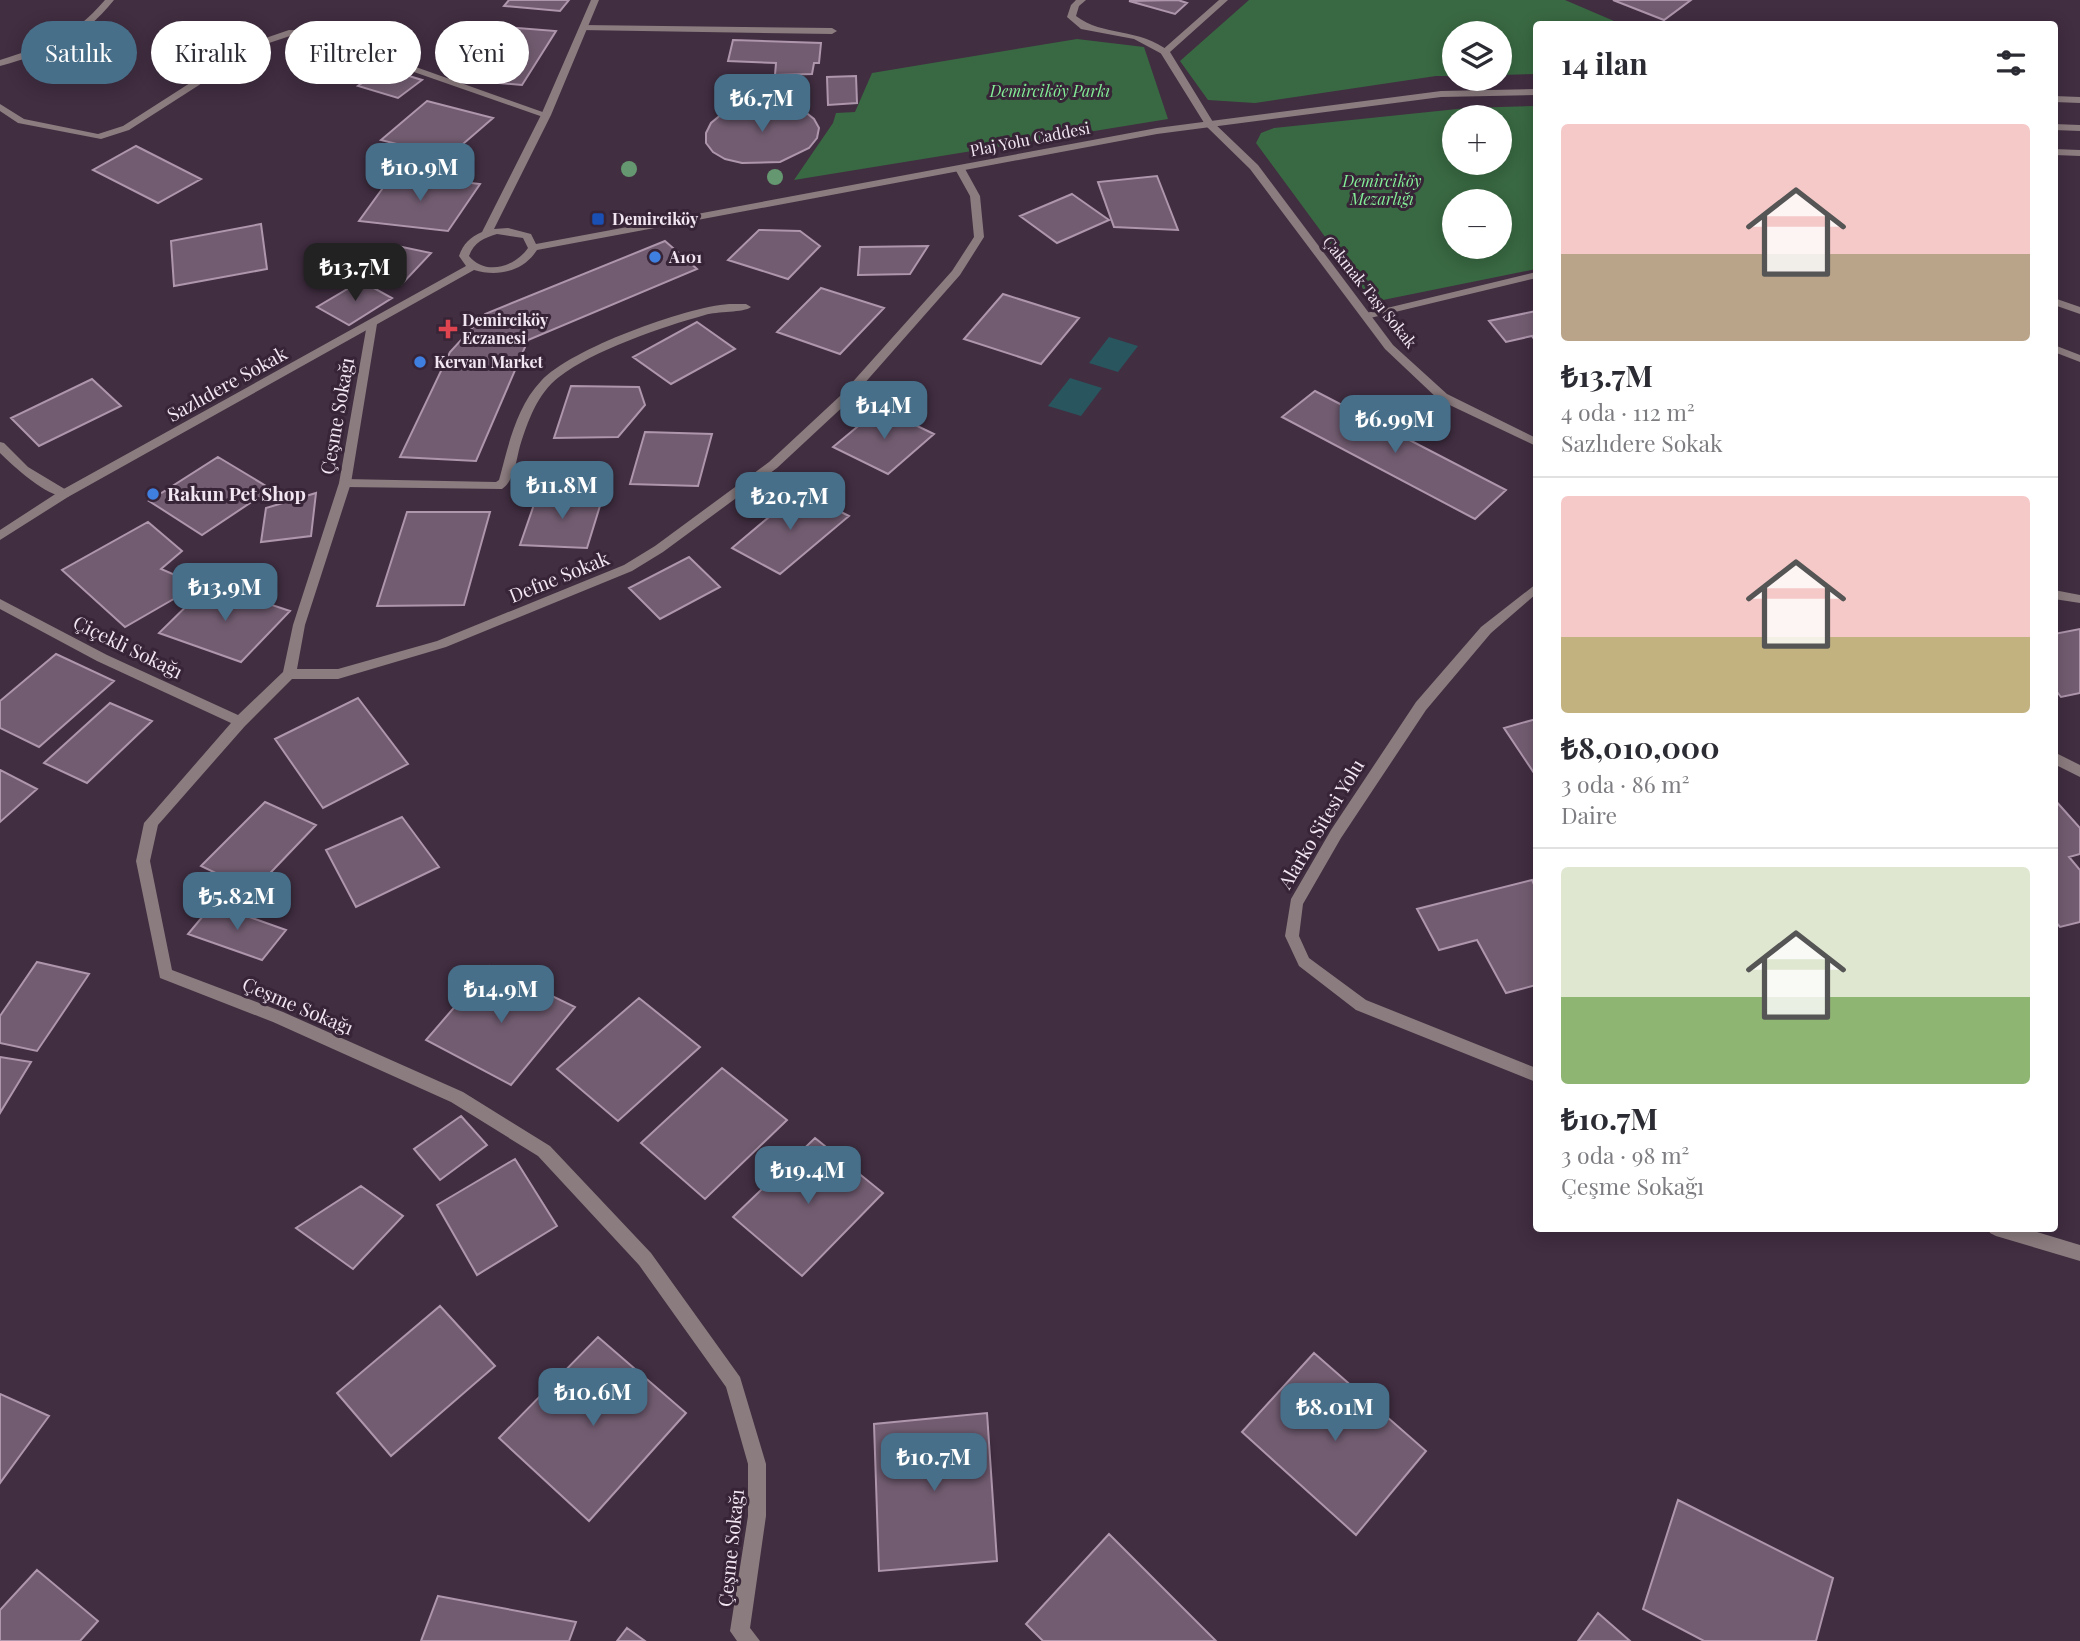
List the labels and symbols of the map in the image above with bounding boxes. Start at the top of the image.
pin: ₺6.7M [713,74,811,134]
park label: Demirciköy Parkı [989,80,1110,101]
street label: Plaj Yolu Caddesi [968,117,1092,160]
pin: ₺10.9M [363,144,477,203]
park label: Demirciköy Mezarlığı [1342,170,1422,209]
place label: Demirciköy [612,208,699,229]
marker: Demirciköy [590,211,606,227]
street label: Çakmak Taşı Sokak [1319,231,1422,352]
pin: ₺13.7M [298,244,412,303]
place label: A101 [668,246,702,267]
marker: A101 [647,249,663,265]
place label: Demirciköy Eczanesi [462,309,549,348]
marker: Demirciköy Eczanesi [440,321,456,337]
street label: Sazlıdere Sokak [162,339,292,427]
place label: Kervan Market [434,351,544,372]
marker: Kervan Market [412,354,428,370]
street label: Çeşme Sokağı [313,355,359,476]
pin: ₺14M [843,382,925,441]
pin: ₺6.99M [1338,396,1452,455]
pin: ₺11.8M [505,462,619,521]
pin: ₺20.7M [733,472,847,532]
place label: Rakun Pet Shop [167,480,306,506]
marker: Rakun Pet Shop [145,486,161,502]
street label: Defne Sokak [505,544,613,608]
pin: ₺13.9M [168,564,282,623]
street label: Çiçekli Sokağı [69,608,188,684]
street label: Alarko Sitesi Yolu [1271,754,1369,894]
pin: ₺5.82M [180,872,294,932]
pin: ₺14.9M [444,965,558,1025]
street label: Çeşme Sokağı [239,970,358,1040]
pin: ₺19.4M [751,1146,865,1206]
pin: ₺10.6M [536,1368,650,1428]
pin: ₺8.01M [1278,1384,1392,1443]
pin: ₺10.7M [877,1434,991,1493]
street label: Çeşme Sokağı [711,1487,749,1608]

